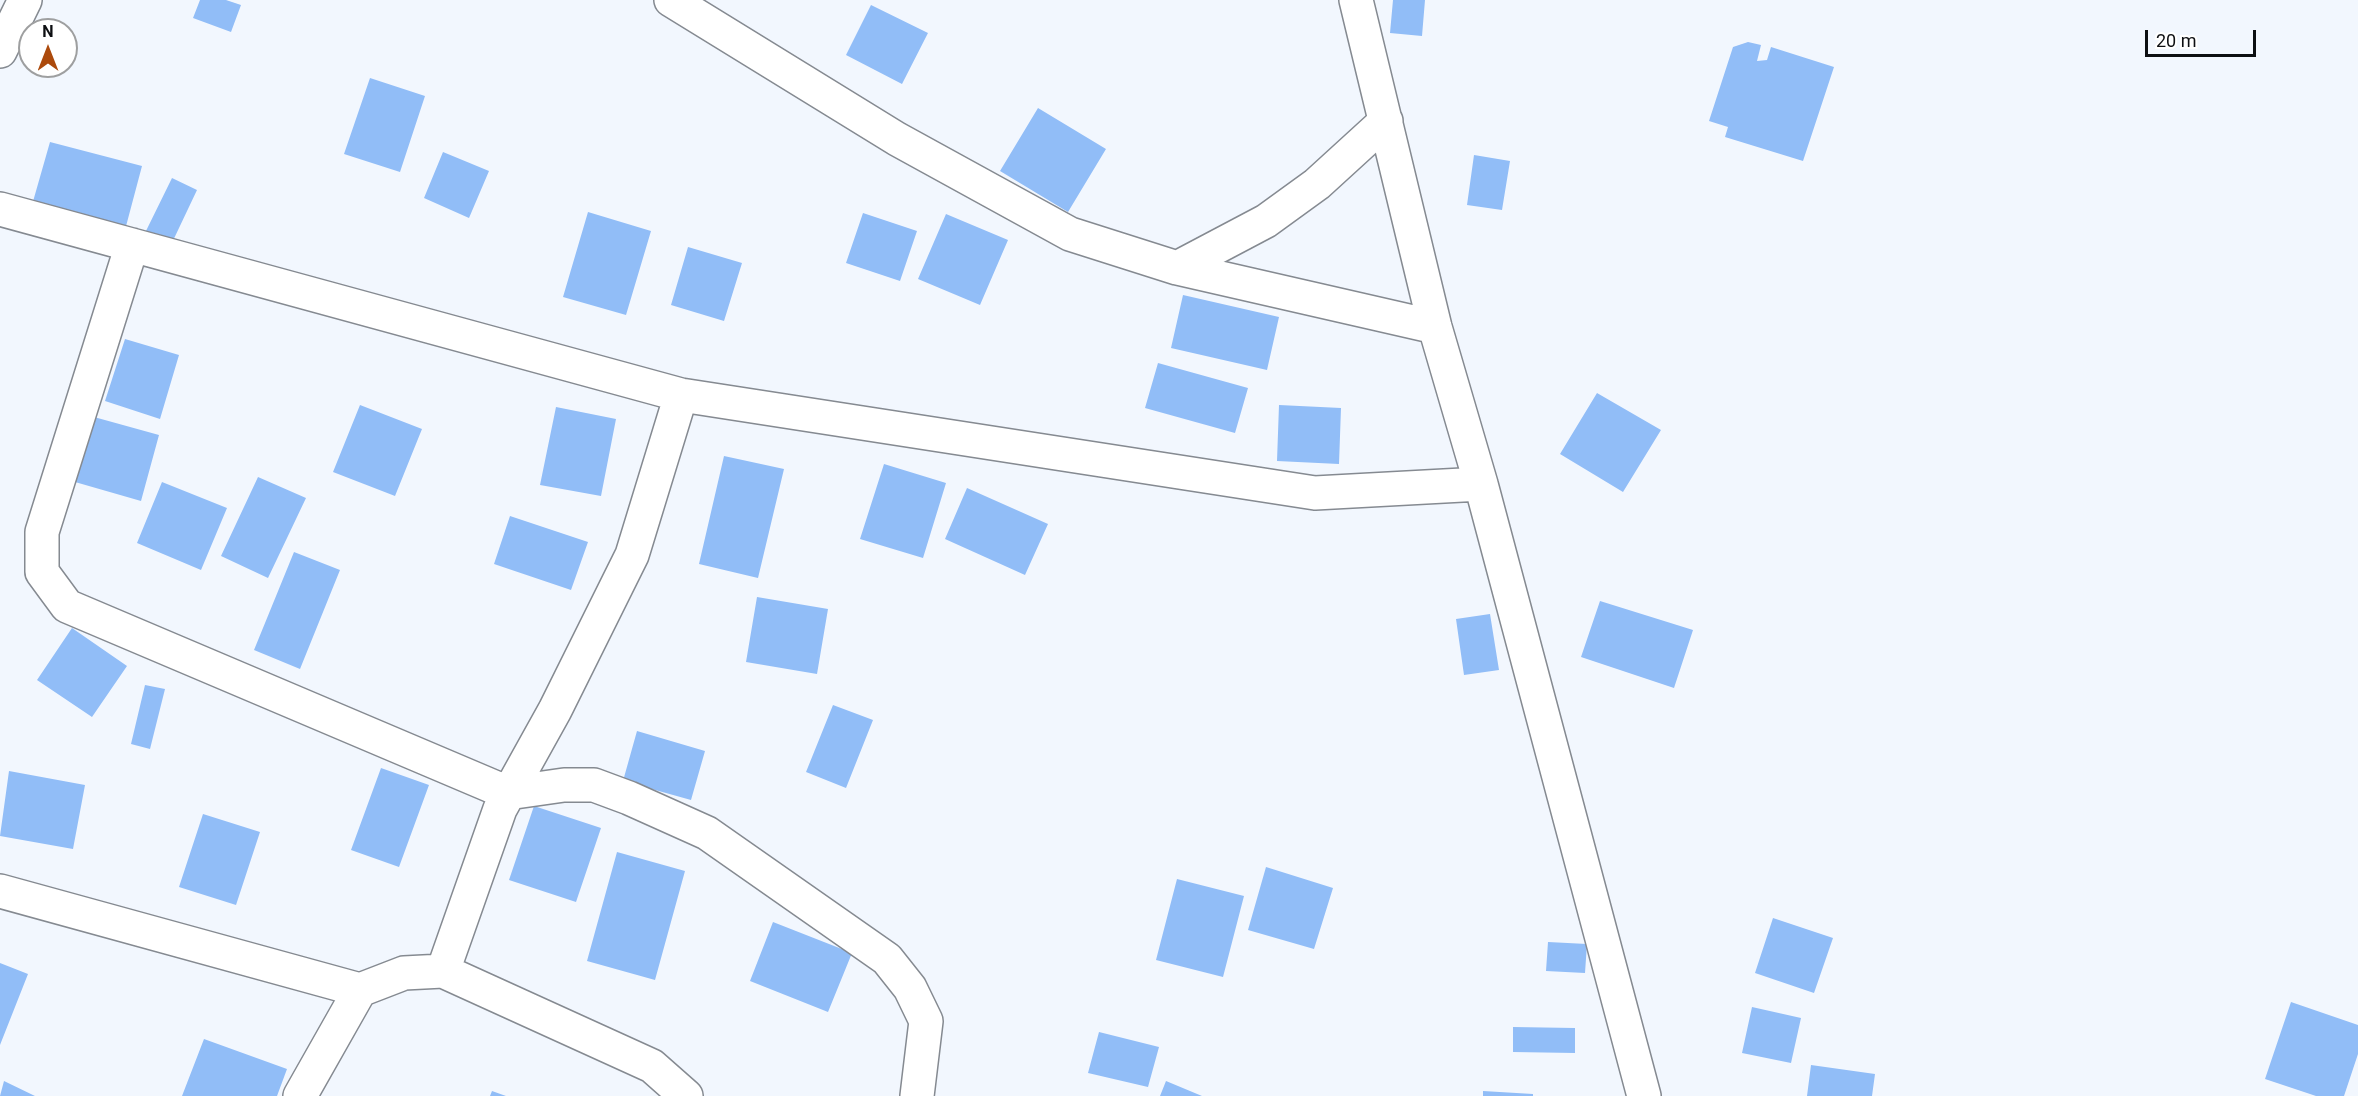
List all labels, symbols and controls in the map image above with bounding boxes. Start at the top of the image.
north arrow [18,18,78,78]
scale bar [2148,18,2259,56]
text: N [42,22,54,41]
text: 20 m [2156,30,2196,51]

